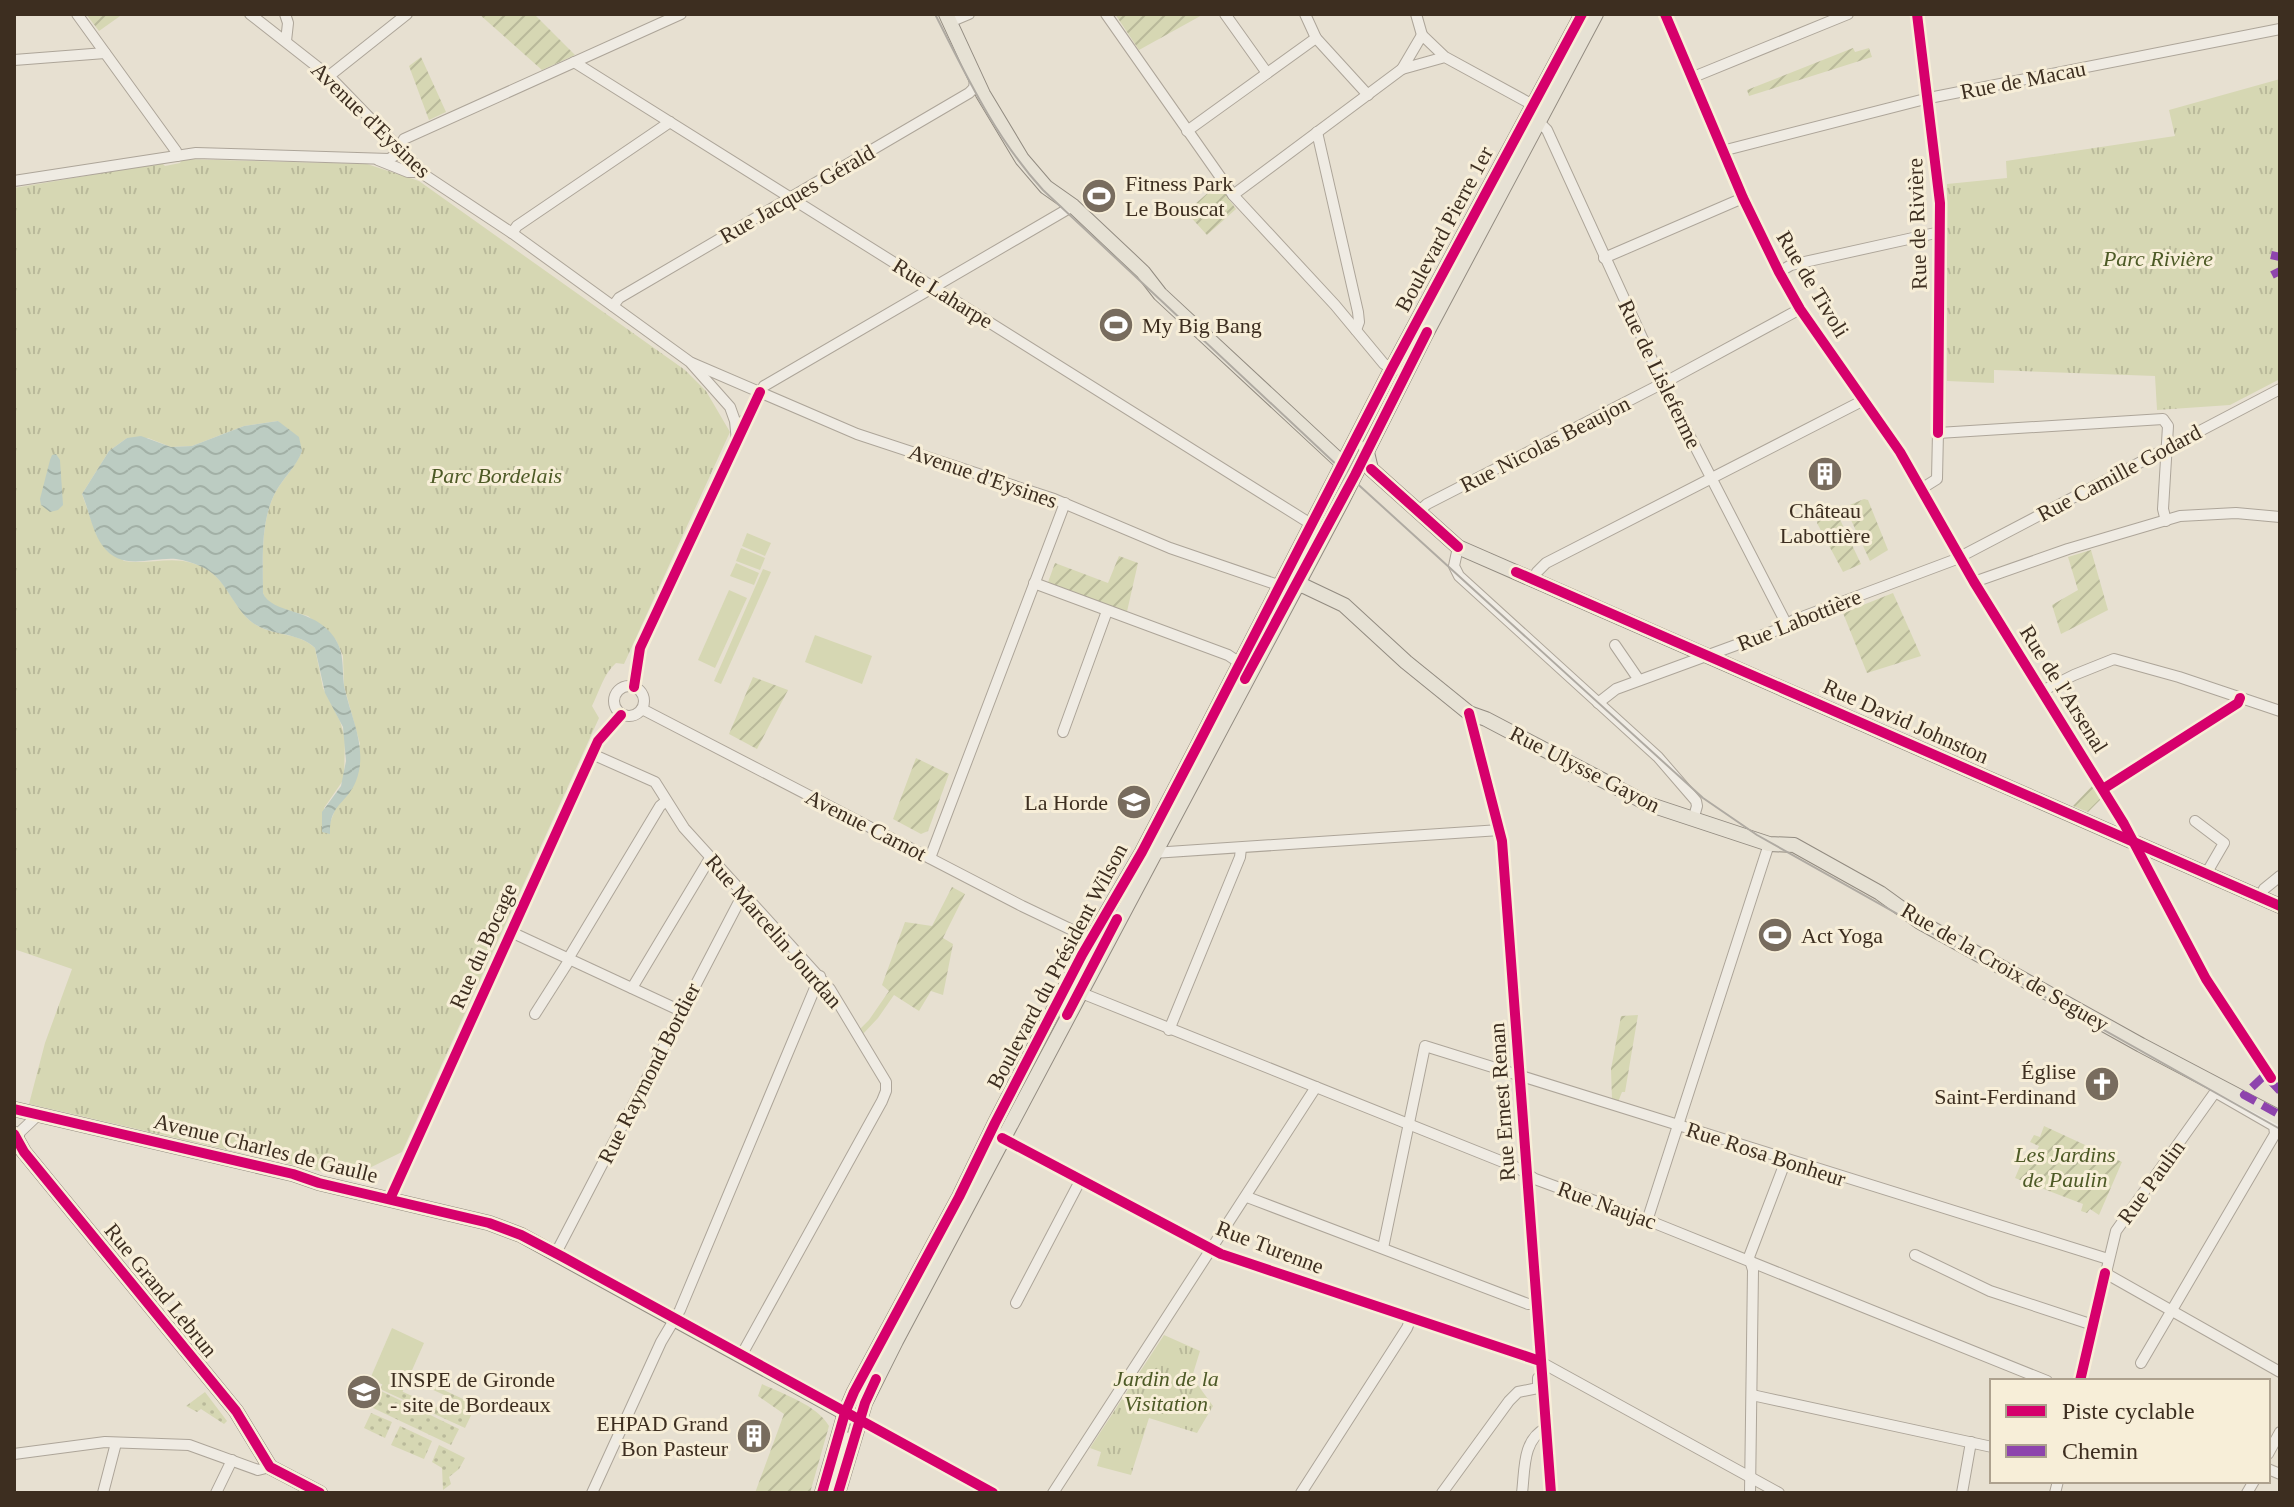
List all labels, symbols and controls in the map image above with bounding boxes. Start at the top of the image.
street label: Rue de Macau [1958,56,2088,104]
street label: Avenue d'Eysines [306,57,436,183]
street label: Rue Jacques Gérald [715,139,879,249]
street label: Boulevard Pierre 1er [1390,142,1498,316]
street label: Rue de Rivière [1902,158,1932,290]
place label: Fitness Park Le Bouscat [1125,171,1233,221]
sports icon: Fitness Park Le Bouscat [1080,177,1118,215]
street label: Rue de Tivoli [1771,226,1855,342]
park label: Parc Rivière [2102,246,2213,271]
street label: Rue Laharpe [888,252,998,334]
street label: Rue de Lisleferme [1613,295,1707,453]
sports icon: My Big Bang [1097,306,1135,344]
place label: My Big Bang [1142,313,1262,338]
street label: Rue Nicolas Beaujon [1456,390,1634,498]
street label: Rue Camille Godard [2033,419,2205,527]
street label: Avenue d'Eysines [905,439,1061,513]
building icon: Château Labottière [1806,455,1844,493]
park label: Parc Bordelais [429,463,562,488]
place label: Château Labottière [1780,498,1870,548]
street label: Rue Labottière [1733,584,1865,656]
street label: Rue de l'Arsenal [2015,621,2113,757]
street label: Rue David Johnston [1819,673,1993,769]
street label: Rue Ulysse Gayon [1506,720,1664,818]
school or university icon: La Horde [1115,783,1153,821]
street label: Avenue Carnot [801,784,931,866]
place label: La Horde [1024,790,1108,815]
street label: Boulevard du Président Wilson [982,839,1132,1093]
street label: Rue Marcelin Jourdan [700,849,848,1013]
street label: Rue du Bocage [444,880,522,1012]
street label: Rue de la Croix de Seguey [1897,897,2113,1037]
sports icon: Act Yoga [1756,916,1794,954]
place label: Act Yoga [1801,923,1883,948]
street label: Rue Raymond Bordier [593,978,706,1167]
street label: Rue Ernest Renan [1484,1022,1520,1182]
place label: Église Saint-Ferdinand [1934,1059,2076,1109]
church icon: Église Saint-Ferdinand [2083,1065,2121,1103]
street label: Avenue Charles de Gaulle [151,1108,381,1188]
street label: Rue Rosa Bonheur [1683,1116,1850,1192]
street label: Rue Paulin [2112,1135,2190,1229]
park label: Les Jardins de Paulin [2013,1142,2116,1192]
street label: Rue Naujac [1554,1176,1660,1234]
street label: Rue Turenne [1213,1215,1327,1279]
street label: Rue Grand Lebrun [99,1218,223,1362]
park label: Jardin de la Visitation [1113,1366,1219,1416]
place label: INSPE de Gironde - site de Bordeaux [390,1367,555,1417]
school or university icon: INSPE de Gironde - site de Bordeaux [345,1373,383,1411]
legend [1990,1379,2270,1483]
text: Piste cyclable [2062,1398,2195,1424]
place label: EHPAD Grand Bon Pasteur [596,1411,729,1461]
building icon: EHPAD Grand Bon Pasteur [735,1417,773,1455]
text: Chemin [2062,1438,2138,1464]

